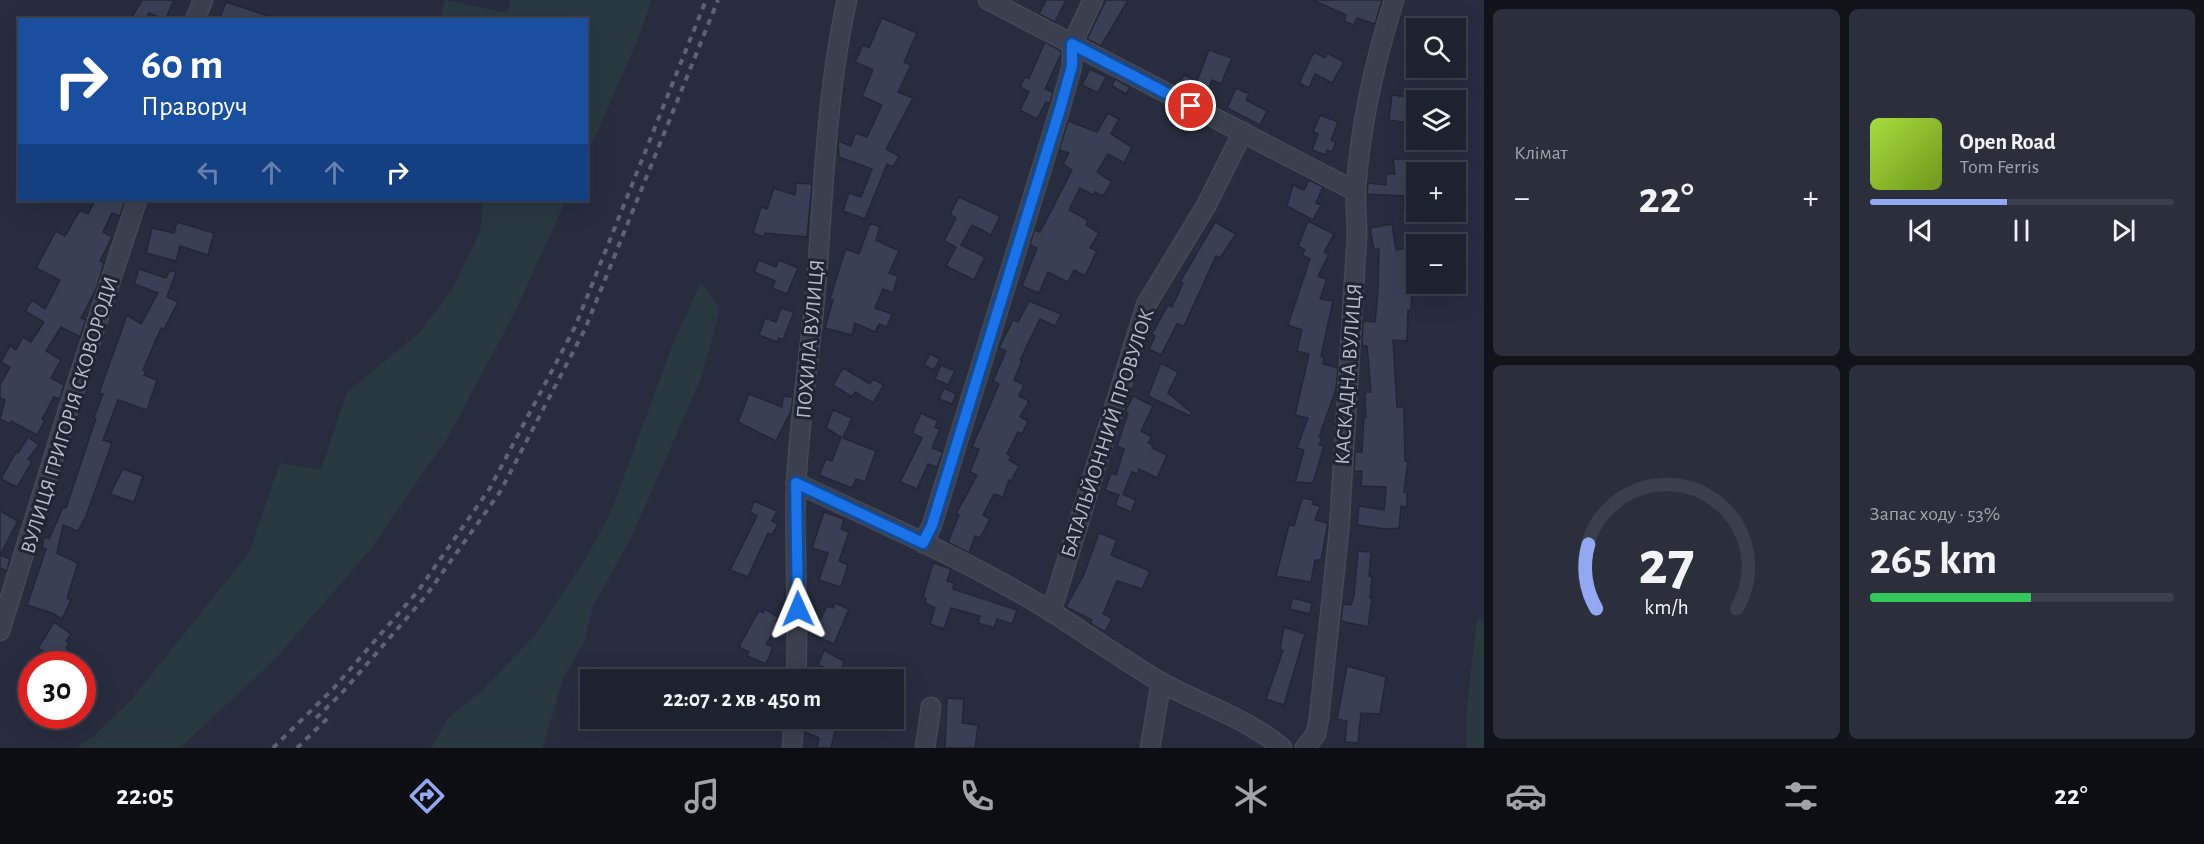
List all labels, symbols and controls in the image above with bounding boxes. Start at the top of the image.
map controls [1406,18,1466,294]
button: search [1406,18,1466,78]
icon: right [42,42,120,120]
text: 60 m [141,44,223,86]
pin [1165,80,1216,131]
icon: arrive [1174,89,1207,122]
button: layers [1406,90,1466,150]
text: Праворуч [141,93,248,120]
text: Open Road [1960,131,2056,153]
text: Клімат [1514,143,1568,163]
icon: left [192,156,225,189]
icon: ahead [255,156,288,189]
icon: ahead [318,156,351,189]
icon: right [381,156,414,189]
text: Tom Ferris [1960,157,2039,177]
button: + [1406,162,1466,222]
text: 22° [1638,176,1694,221]
text: − [1514,182,1530,215]
text: + [1803,182,1818,215]
icon: previous [1904,214,1937,247]
icon: pause [2005,214,2038,247]
icon: next [2107,214,2140,247]
button: − [1406,234,1466,294]
street label: ПОХИЛА ВУЛИЦЯ [793,259,828,420]
street label: ВУЛИЦЯ ГРИГОРІЯ СКОВОРОДИ [17,274,122,556]
street label: КАСКАДНА ВУЛИЦЯ [1332,283,1365,465]
street label: БАТАЛЬЙОННИЙ ПРОВУЛОК [1056,306,1158,560]
text: Запас ходу · 53% [1870,504,2000,524]
text: 27 [1638,533,1694,595]
text: 265 km [1870,537,1997,582]
position arrow [766,577,830,641]
text: km/h [1644,597,1688,618]
speed limit sign: 30 [18,651,96,729]
text: 22:07 · 2 хв · 450 m [663,688,821,710]
icon: directions [406,775,448,817]
icon: music [681,775,723,817]
icon: phone [956,775,998,817]
icon: climate [1230,775,1272,817]
icon: car [1505,775,1547,817]
icon: filters [1780,775,1822,817]
text: 22:05 [116,782,174,809]
text: 22° [2054,782,2088,809]

